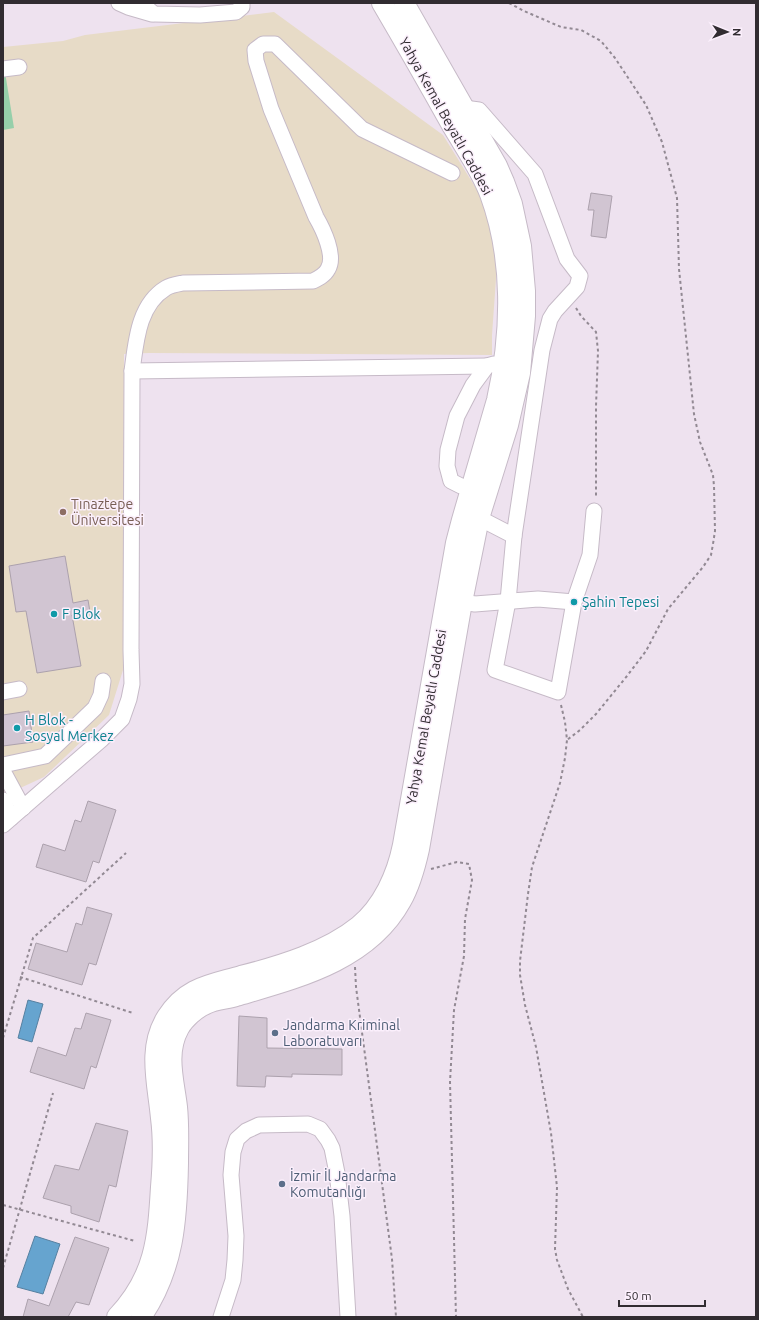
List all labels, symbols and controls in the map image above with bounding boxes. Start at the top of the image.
north arrow [707,12,747,52]
text: N [731,28,743,36]
street label: Yahya Kemal Beyatlı Caddesi [396,34,496,198]
place label: Tınaztepe Üniversitesi [71,496,144,528]
marker: Tınaztepe Üniversitesi [58,507,68,517]
place label: Şahin Tepesi [582,594,659,610]
marker: Şahin Tepesi [569,597,579,607]
place label: F Blok [62,606,100,622]
marker: F Blok [49,609,59,619]
street label: Yahya Kemal Beyatlı Caddesi [403,628,449,806]
place label: H Blok - Sosyal Merkez [25,712,114,744]
marker: H Blok - Sosyal Merkez [12,723,22,733]
place label: Jandarma Kriminal Laboratuvarı [283,1017,400,1049]
marker: Jandarma Kriminal Laboratuvarı [270,1028,280,1038]
place label: İzmir İl Jandarma Komutanlığı [290,1168,397,1200]
marker: İzmir İl Jandarma Komutanlığı [277,1179,287,1189]
scale bar [619,1282,705,1308]
text: 50 m [625,1289,652,1302]

